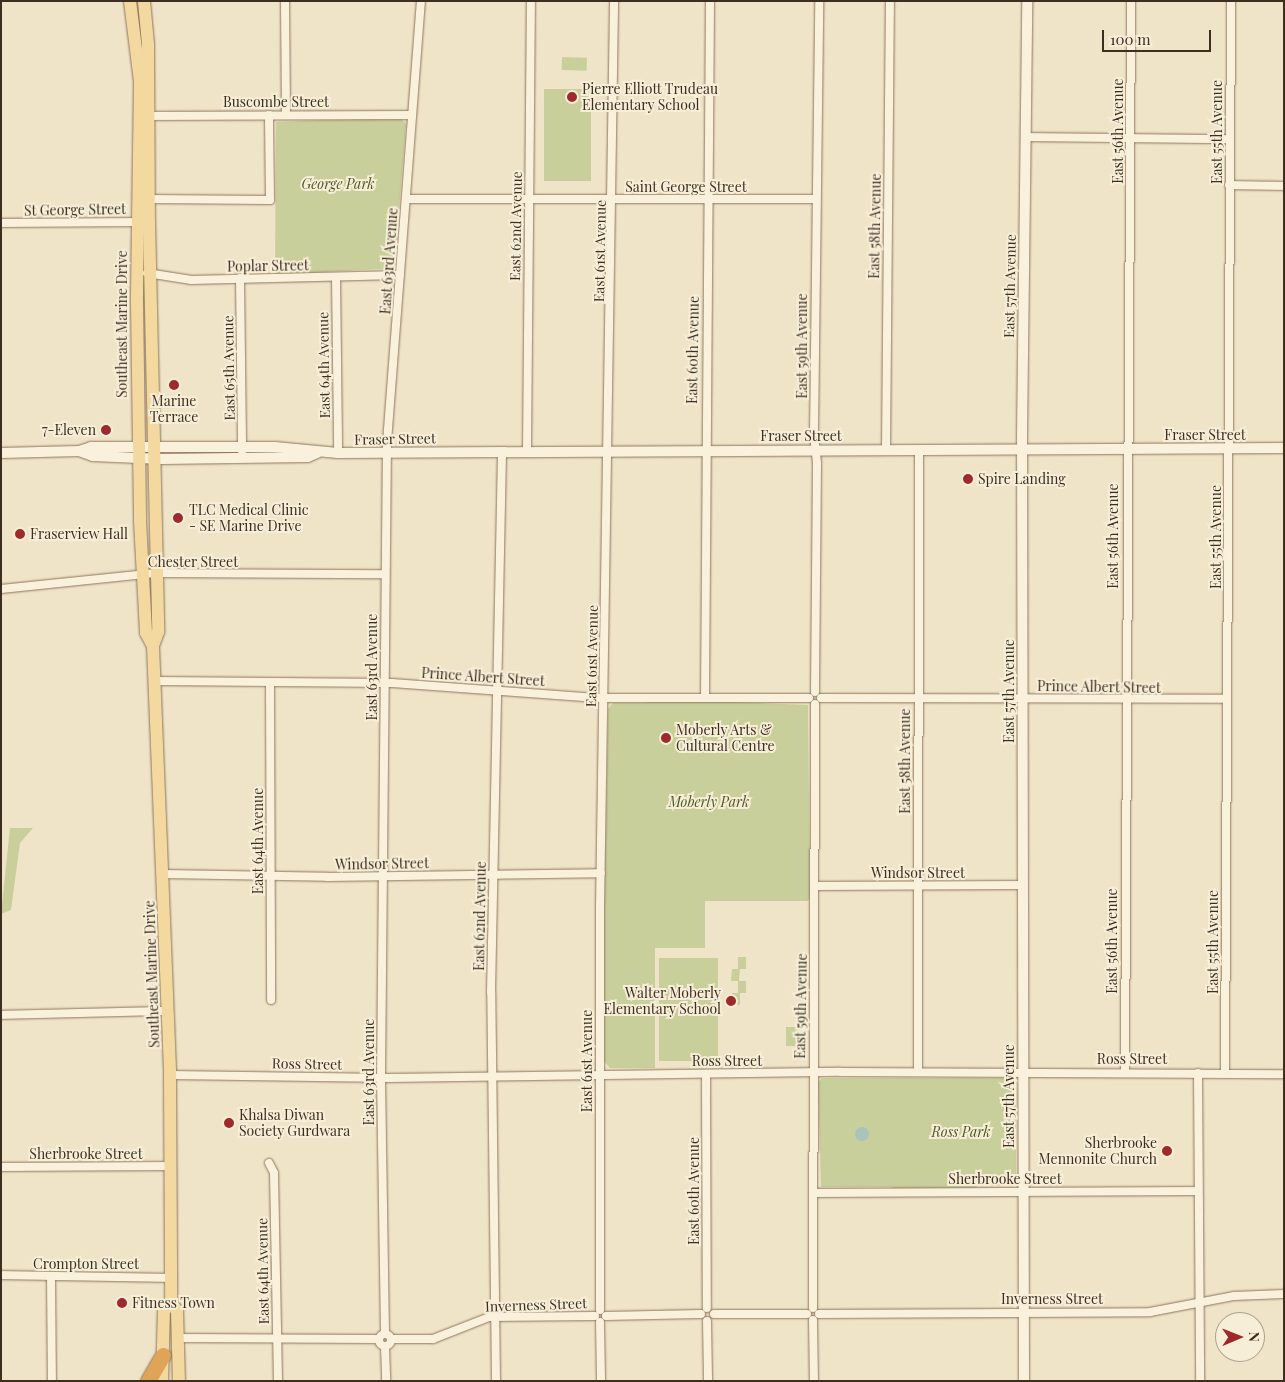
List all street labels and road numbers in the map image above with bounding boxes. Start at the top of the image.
street label: East 56th Avenue [1110,78,1126,184]
street label: East 55th Avenue [1209,80,1225,184]
street label: Buscombe Street [223,94,329,110]
street label: East 62nd Avenue [507,171,525,281]
street label: East 58th Avenue [866,173,884,279]
street label: Saint George Street [625,179,747,195]
street label: East 61st Avenue [591,199,609,303]
street label: St George Street [24,201,126,219]
street label: East 63rd Avenue [377,207,401,315]
street label: East 57th Avenue [1001,234,1019,338]
street label: Southeast Marine Drive [114,250,130,398]
street label: Poplar Street [227,257,309,275]
street label: East 59th Avenue [794,293,810,399]
street label: East 60th Avenue [684,296,702,404]
street label: East 64th Avenue [315,311,333,419]
street label: East 65th Avenue [220,315,238,421]
street label: Fraser Street [1164,427,1246,443]
street label: Fraser Street [760,428,842,444]
street label: Fraser Street [354,430,436,448]
street label: East 56th Avenue [1105,483,1121,589]
street label: East 55th Avenue [1208,485,1224,589]
street label: Chester Street [148,554,238,570]
street label: East 61st Avenue [583,604,601,708]
street label: East 63rd Avenue [364,613,380,721]
street label: East 57th Avenue [1001,639,1017,743]
street label: Prince Albert Street [420,664,546,690]
street label: Prince Albert Street [1037,678,1161,696]
street label: East 58th Avenue [897,708,913,814]
street label: East 64th Avenue [250,787,266,895]
street label: Windsor Street [335,855,429,873]
street label: East 62nd Avenue [471,861,489,971]
street label: Windsor Street [871,865,965,881]
street label: East 56th Avenue [1104,888,1120,994]
street label: East 55th Avenue [1205,890,1221,994]
street label: Southeast Marine Drive [141,900,163,1048]
street label: East 59th Avenue [792,953,810,1059]
street label: East 61st Avenue [579,1009,595,1113]
street label: East 63rd Avenue [361,1018,377,1126]
street label: East 57th Avenue [1001,1044,1017,1148]
street label: Ross Street [1097,1051,1167,1067]
street label: Ross Street [692,1053,762,1069]
street label: Ross Street [272,1055,342,1073]
street label: East 60th Avenue [686,1137,702,1245]
street label: Sherbrooke Street [29,1146,143,1162]
street label: Sherbrooke Street [948,1171,1062,1187]
street label: East 64th Avenue [254,1217,272,1325]
street label: Crompton Street [33,1256,139,1272]
street label: Inverness Street [1001,1291,1103,1307]
street label: Inverness Street [485,1295,587,1315]

